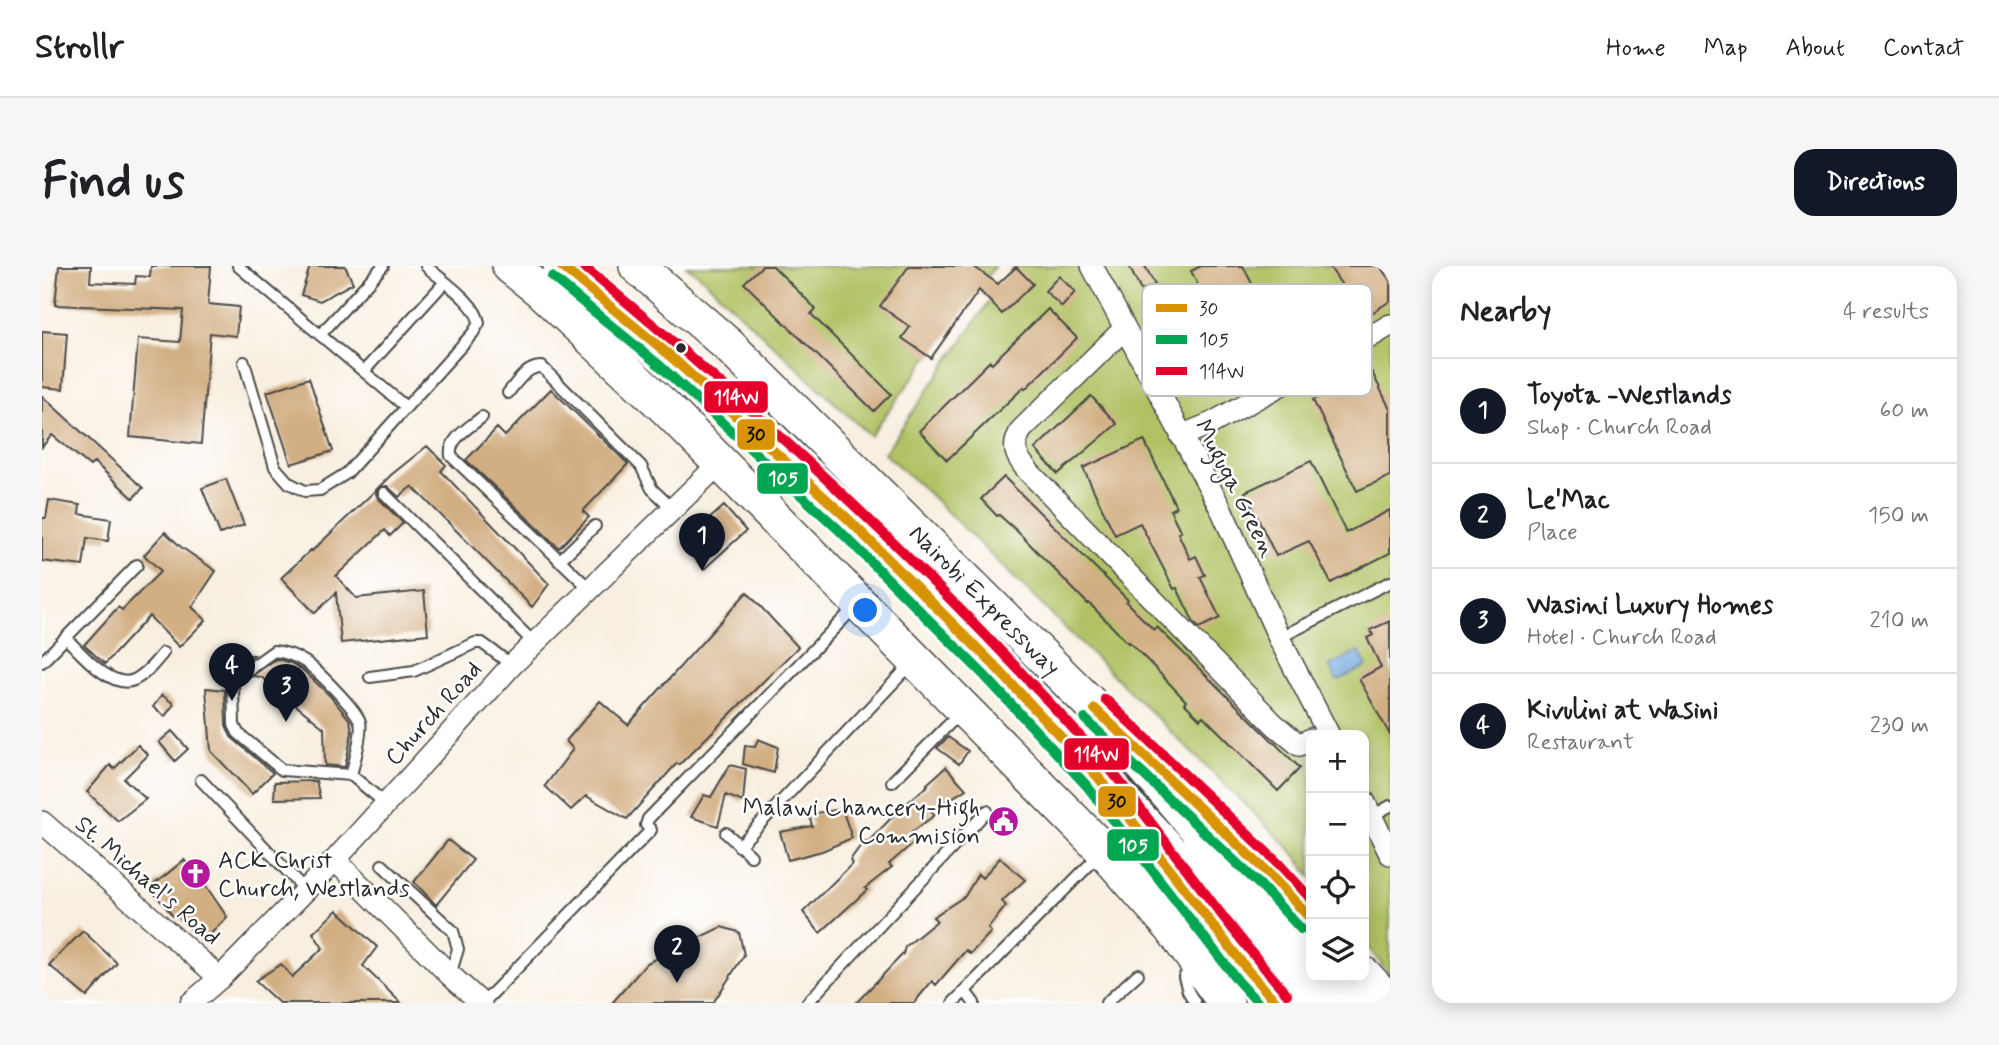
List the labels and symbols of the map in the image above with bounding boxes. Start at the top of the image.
legend [1142,284,1372,396]
text: 30 [1199,297,1218,322]
text: 105 [1199,328,1229,353]
unlabelled marker [674,341,688,355]
text: 114W [1199,360,1244,385]
line badge: 114W [703,380,769,414]
text: 114W [713,386,759,411]
street label: Muguga Green [1184,415,1283,564]
line badge: 30 [736,418,776,451]
text: 30 [746,423,766,448]
line badge: 105 [756,462,809,495]
text: 105 [768,467,798,492]
pin: 1 [679,513,725,571]
street label: Nairobi Expressway [902,519,1066,683]
your location [848,593,882,627]
pin: 4 [209,643,255,701]
street label: Church Road [379,655,489,773]
pin: 3 [263,664,309,722]
line badge: 114W [1063,737,1130,771]
text: 114W [1073,743,1119,768]
line badge: 30 [1097,785,1137,818]
text: 30 [1107,790,1127,815]
place label: Malawi Chancery-High Commision [742,793,980,852]
public building icon: Malawi Chancery-High Commision [986,804,1020,838]
street label: St. Michael's Road [68,809,226,953]
line badge: 105 [1106,828,1160,862]
text: 105 [1118,834,1148,859]
place label: ACK Christ Church, Westlands [218,846,410,905]
church icon: ACK Christ Church, Westlands [178,857,212,891]
pin: 2 [654,925,700,983]

